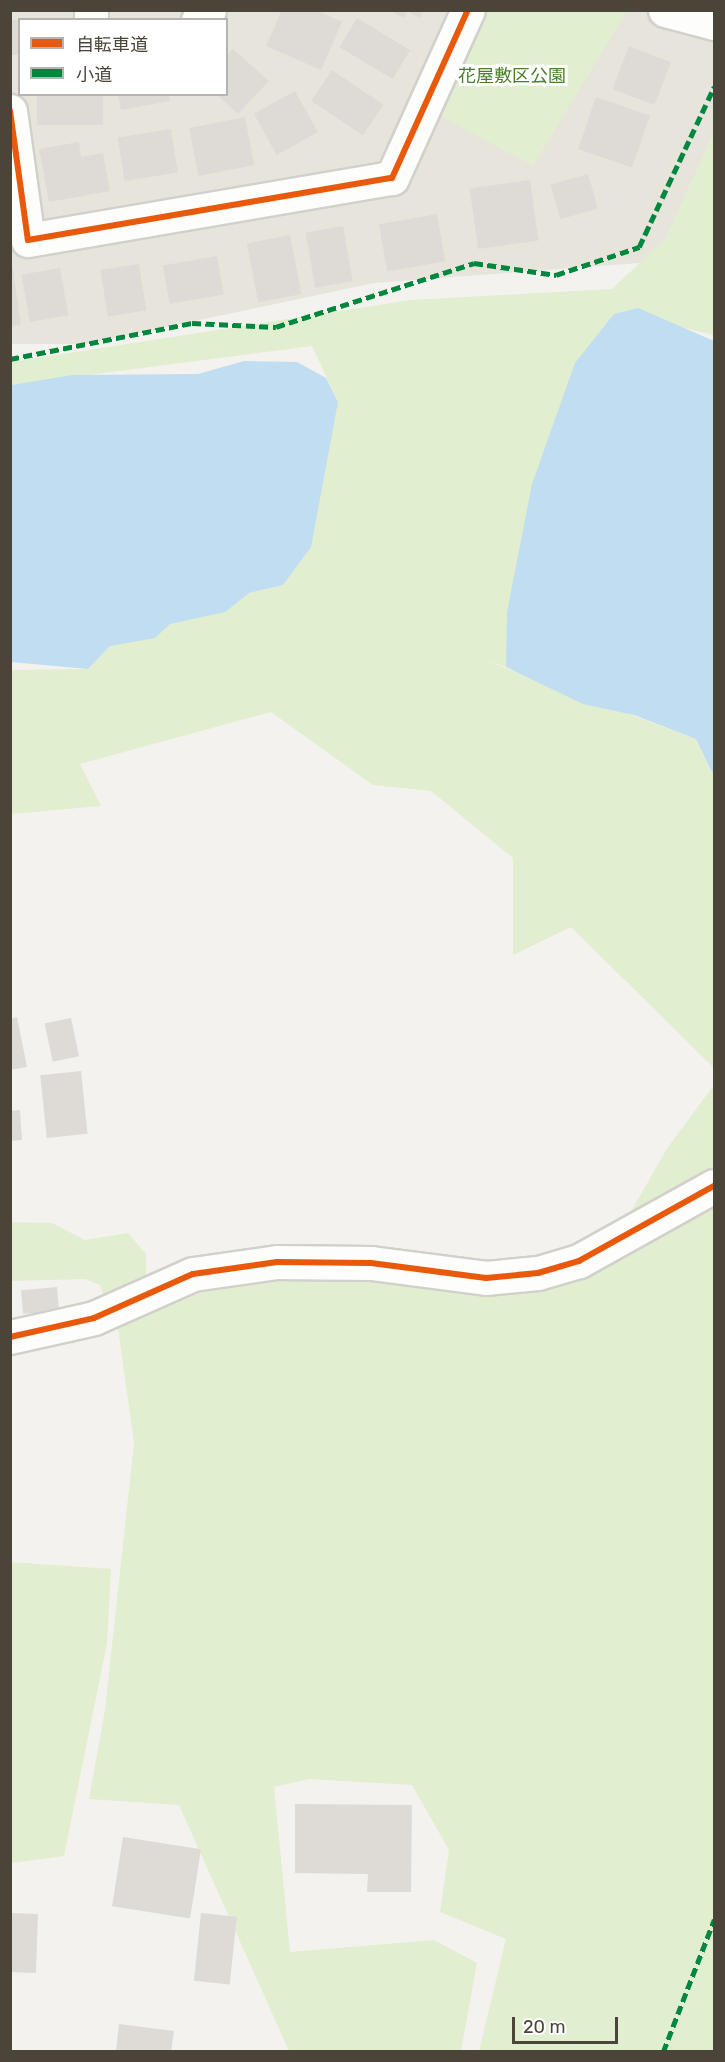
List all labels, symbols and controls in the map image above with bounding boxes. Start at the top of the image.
legend [18,18,228,96]
text: 自転車道 [76,34,148,56]
text: 小道 [76,64,112,86]
park label: 花屋敷区公園 [458,65,566,87]
scale bar [515,2005,622,2043]
text: 20 m [523,2016,565,2038]

